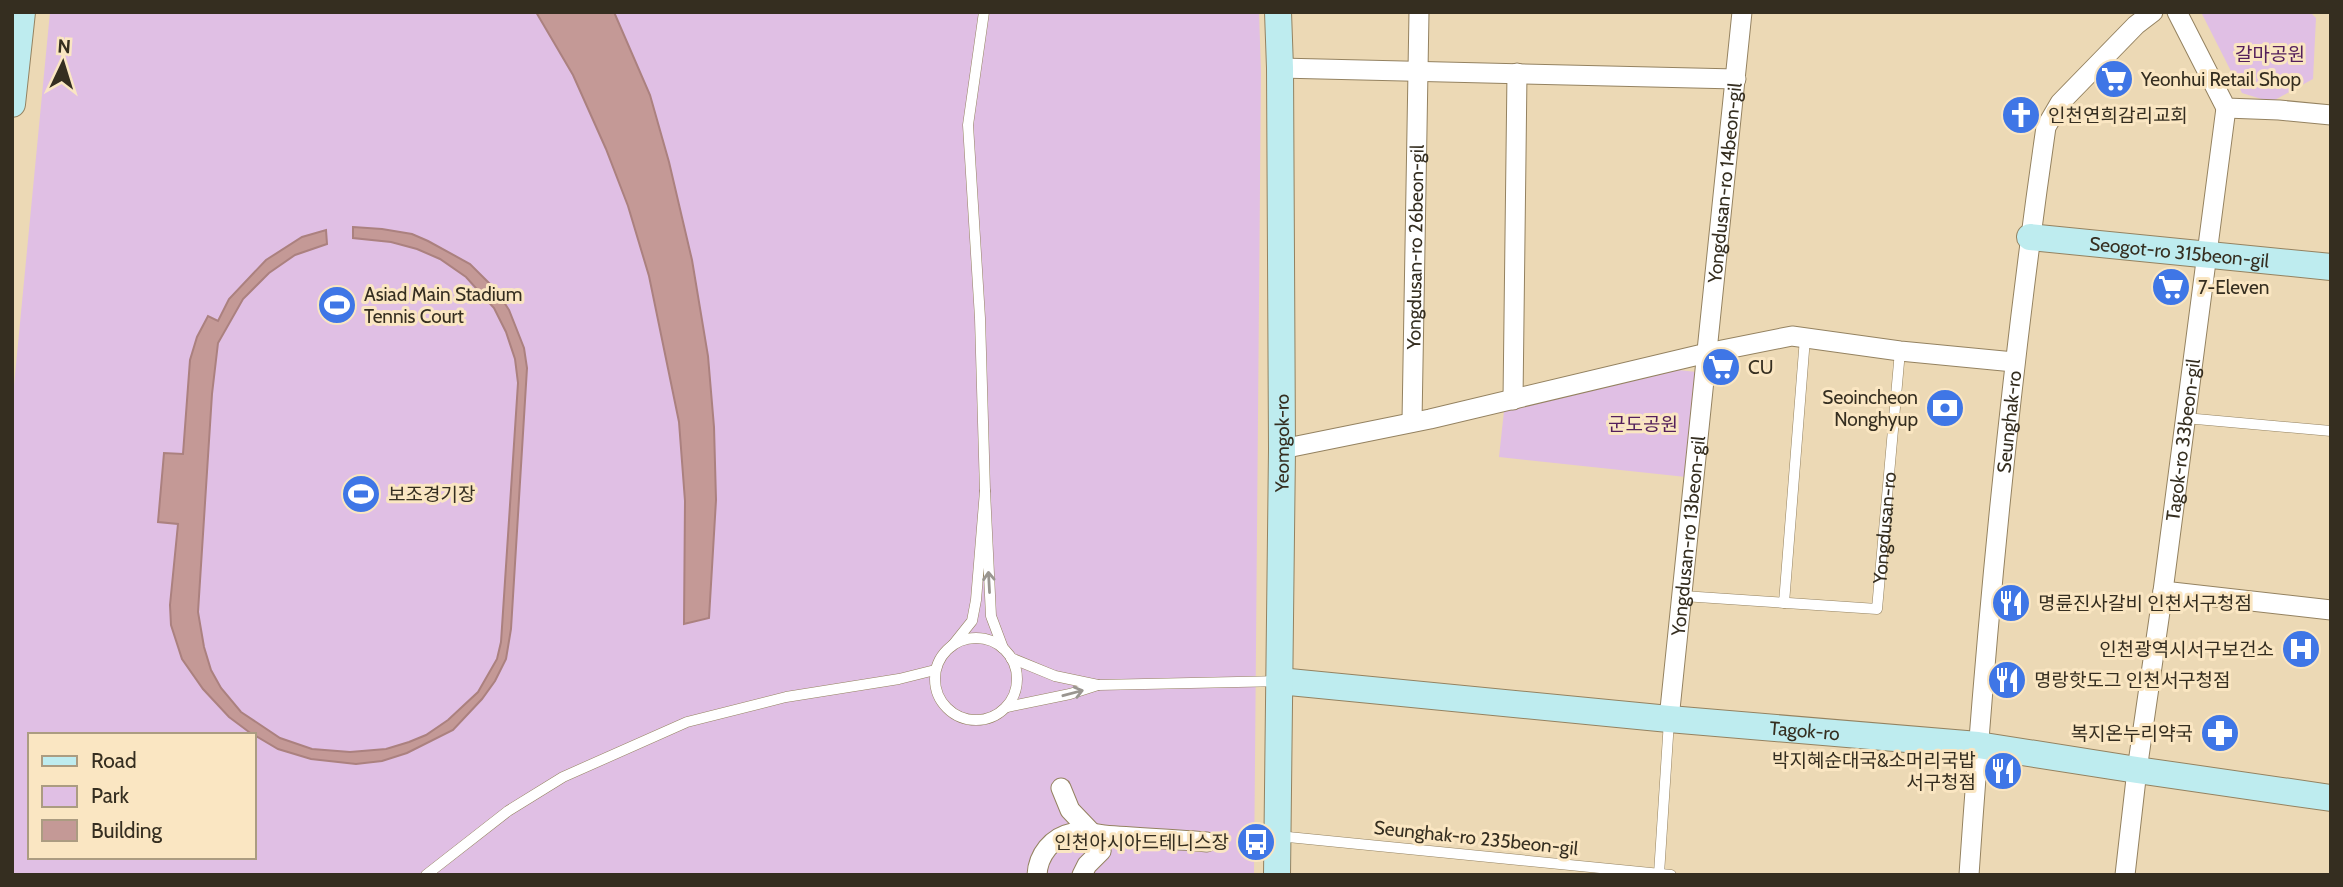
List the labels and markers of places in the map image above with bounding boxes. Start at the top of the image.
supermarket icon: Yeonhui Retail Shop [2093,58,2135,100]
place label: Yeonhui Retail Shop [2140,68,2301,91]
church icon: 인천연희감리교회 [2000,94,2042,136]
place label: 인천연희감리교회 [2048,104,2188,127]
supermarket icon: 7-Eleven [2150,266,2192,308]
place label: 7-Eleven [2198,276,2269,299]
place label: Asiad Main Stadium Tennis Court [364,283,522,328]
sports icon: Asiad Main Stadium Tennis Court [316,284,358,326]
supermarket icon: CU [1700,346,1742,388]
place label: CU [1748,356,1773,379]
place label: Seoincheon Nonghyup [1822,386,1918,431]
bank icon: Seoincheon Nonghyup [1924,387,1966,429]
sports icon: 보조경기장 [340,473,382,515]
place label: 보조경기장 [388,483,475,506]
restaurant icon: 명륜진사갈비 인천서구청점 [1990,582,2032,624]
place label: 명륜진사갈비 인천서구청점 [2038,592,2252,615]
hospital icon: 인천광역시서구보건소 [2280,628,2322,670]
place label: 인천광역시서구보건소 [2099,638,2274,661]
restaurant icon: 명랑핫도그 인천서구청점 [1986,659,2028,701]
place label: 명랑핫도그 인천서구청점 [2034,669,2231,692]
pharmacy icon: 복지온누리약국 [2199,712,2241,754]
place label: 복지온누리약국 [2071,722,2193,745]
place label: 박지혜순대국&소머리국밥 서구청점 [1772,749,1976,794]
restaurant icon: 박지혜순대국&소머리국밥 서구청점 [1982,750,2024,792]
bus stop icon: 인천아시아드테니스장 [1235,821,1277,863]
place label: 인천아시아드테니스장 [1054,831,1229,854]

